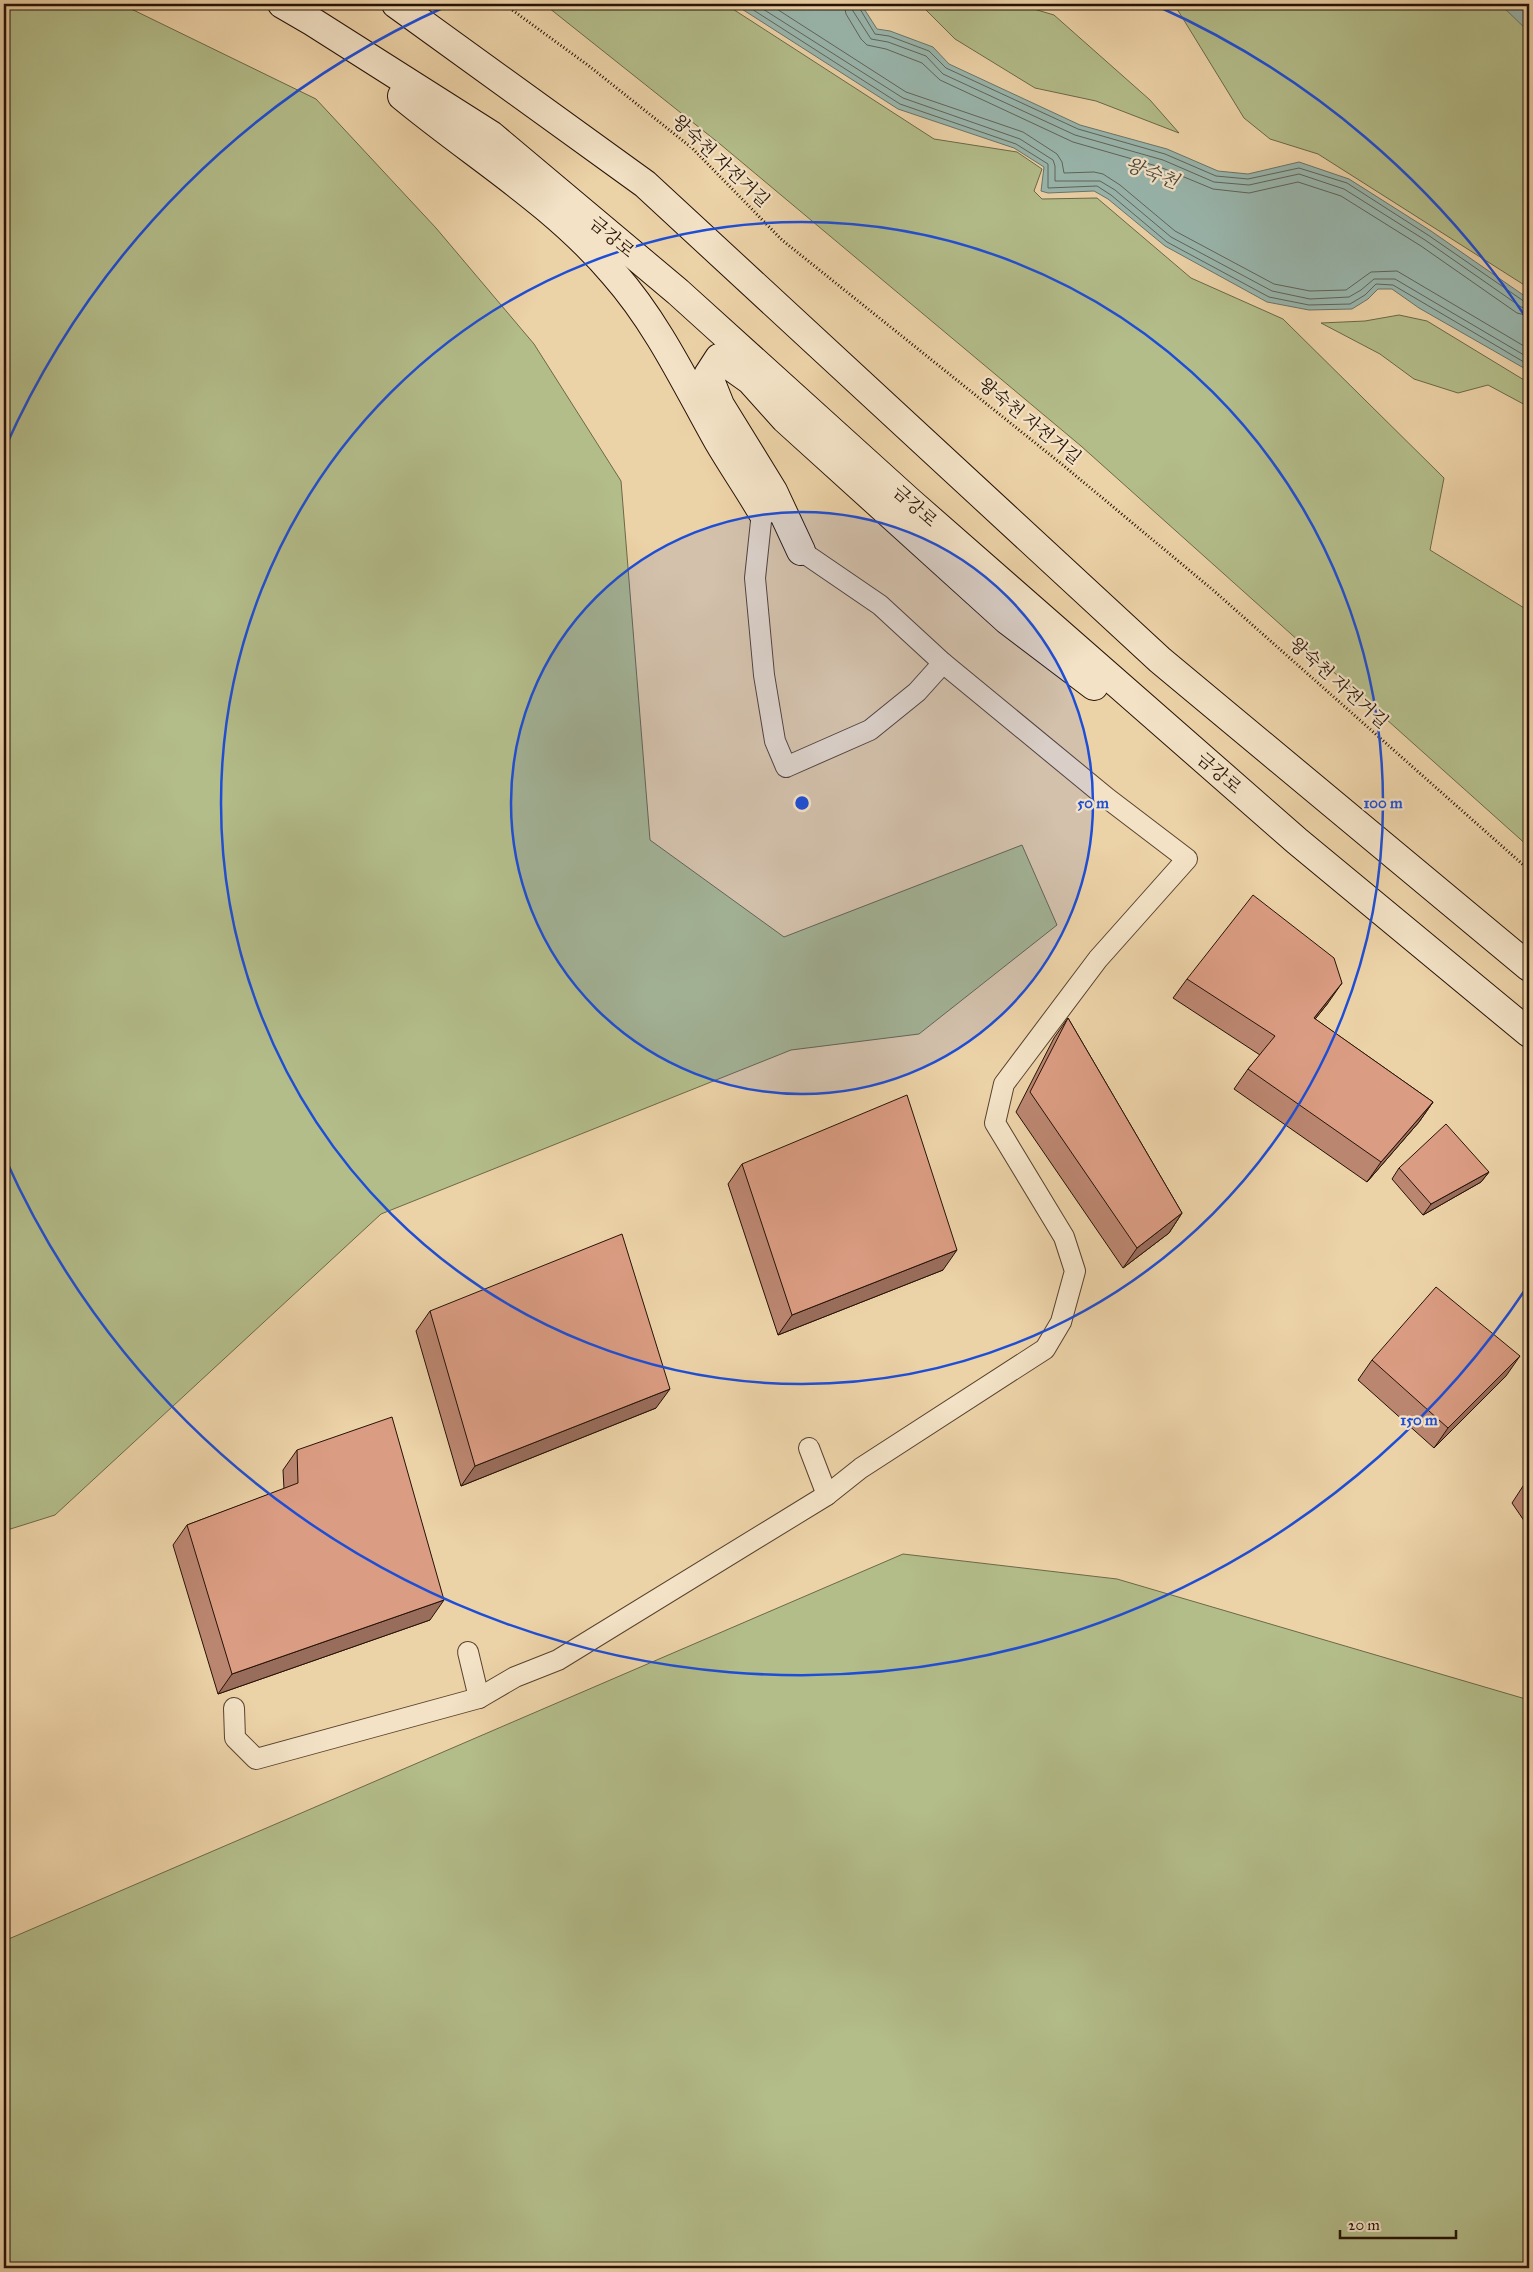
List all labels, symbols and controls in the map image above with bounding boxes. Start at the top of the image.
street label: 왕숙천 자전거길 [668,110,774,212]
water label: 왕숙천 [1122,152,1183,194]
street label: 금강로 [585,212,639,262]
street label: 왕숙천 자전거길 [974,373,1086,469]
street label: 금강로 [888,480,942,532]
street label: 왕숙천 자전거길 [1285,633,1393,733]
street label: 금강로 [1192,748,1246,798]
centre of rings [793,794,811,812]
text: 50 m [1077,794,1109,812]
text: 100 m [1363,794,1403,812]
text: 150 m [1400,1411,1438,1429]
scale bar [1340,2207,1457,2239]
text: 20 m [1348,2216,1380,2234]

